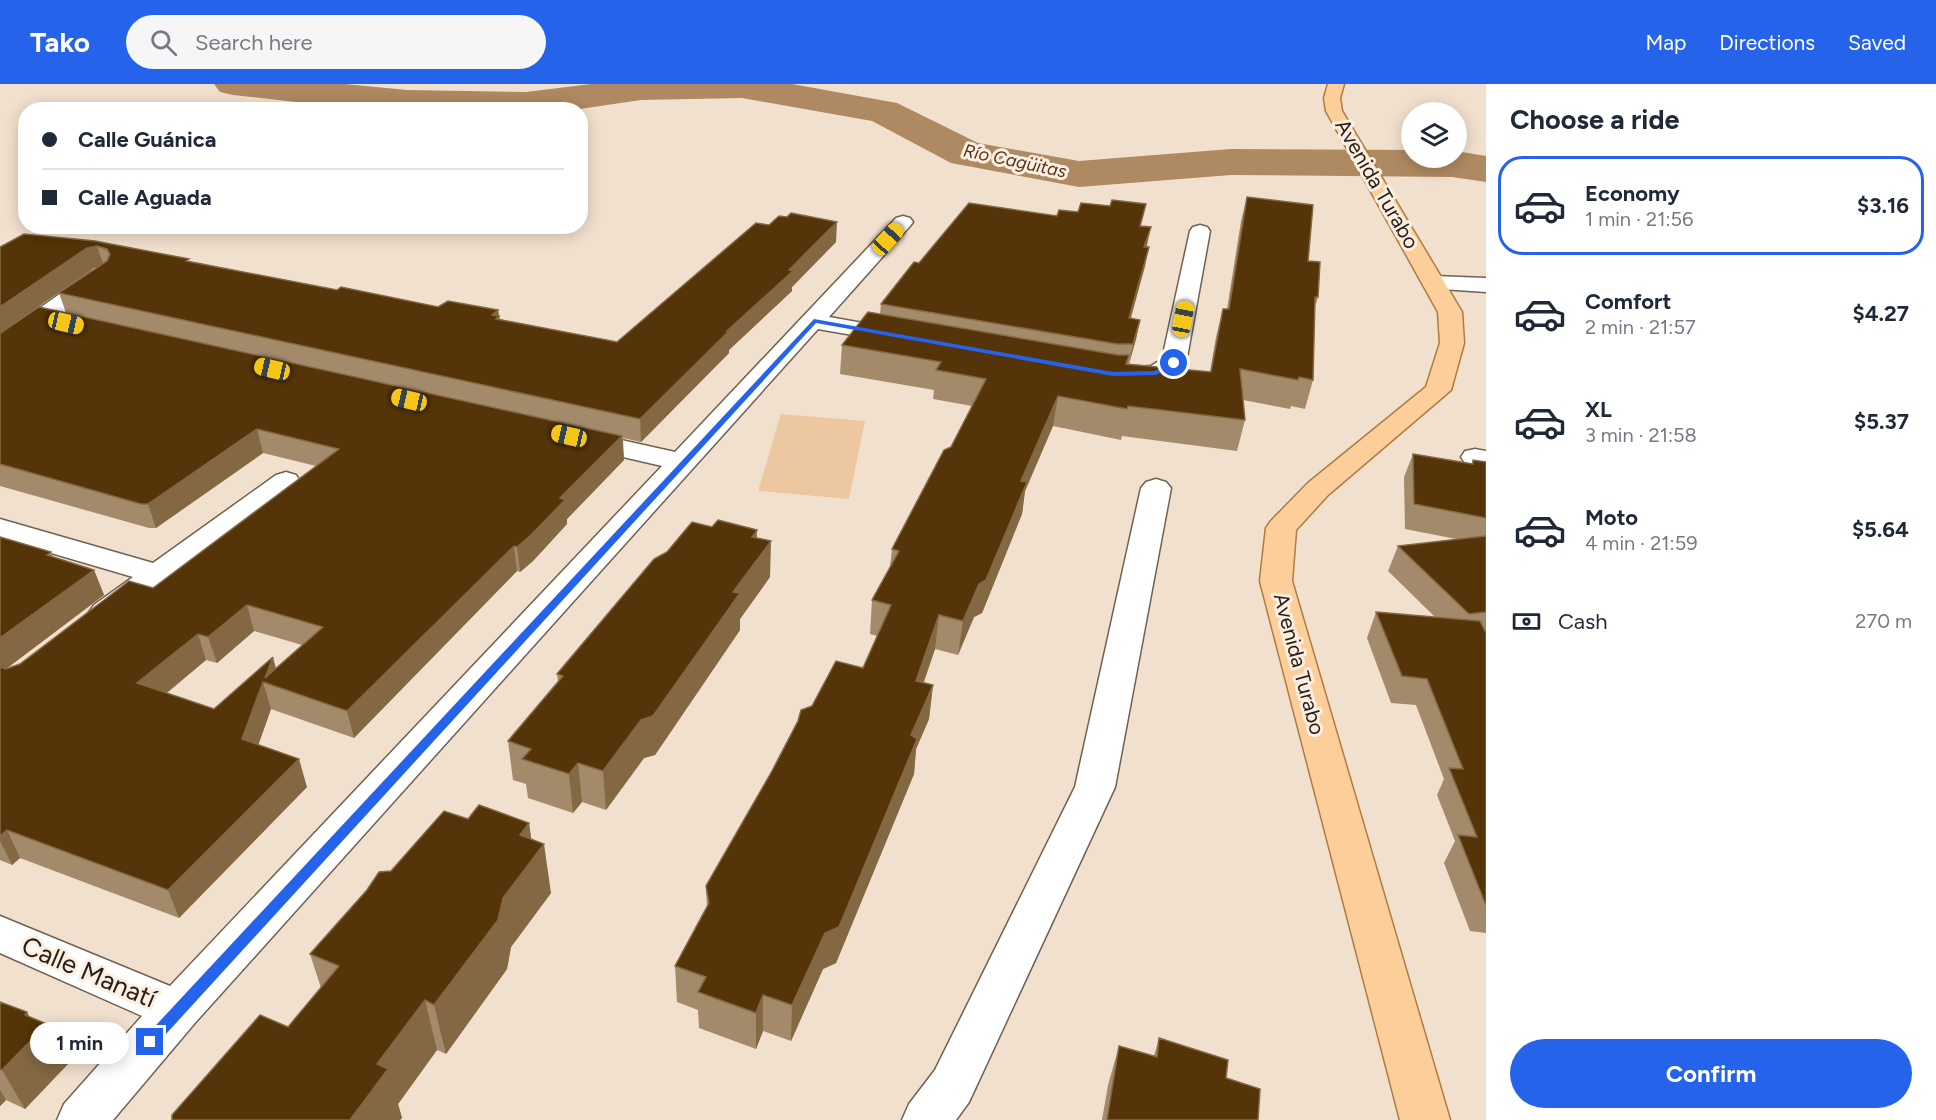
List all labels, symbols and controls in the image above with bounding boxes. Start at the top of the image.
search box [126,15,546,69]
text: Tako [30,25,90,59]
icon: search [147,26,180,59]
text: Search here [195,29,313,56]
text: Map [1645,30,1686,55]
text: Directions [1719,30,1815,55]
text: Saved [1848,30,1906,55]
map controls [1401,102,1467,168]
button: layers [1401,102,1467,168]
text: Choose a ride [1510,103,1679,136]
street label: Avenida Turabo [1330,114,1425,253]
text: Calle Guánica [78,126,216,153]
water label: Río Cagüitas [962,139,1069,183]
icon: car [1513,179,1567,233]
text: Economy [1585,180,1680,207]
text: Calle Aguada [78,184,212,211]
text: $3.16 [1857,192,1909,219]
text: 1 min · 21:56 [1585,207,1693,231]
car [869,220,907,258]
icon: car [1513,287,1567,341]
text: Comfort [1585,288,1671,315]
car [1171,300,1195,338]
text: $4.27 [1852,300,1909,327]
car [46,310,86,336]
text: 2 min · 21:57 [1585,315,1696,339]
route start [1160,349,1187,376]
car [252,356,292,382]
car [389,387,429,413]
icon: car [1513,395,1567,449]
text: XL [1585,396,1612,423]
text: $5.37 [1854,408,1909,435]
car [549,423,589,449]
text: 3 min · 21:58 [1585,423,1697,447]
icon: car [1513,503,1567,557]
text: Moto [1585,504,1638,531]
text: $5.64 [1852,516,1909,543]
text: 4 min · 21:59 [1585,531,1697,555]
street label: Avenida Turabo [1269,590,1330,737]
icon: cash [1510,605,1543,638]
text: Cash [1558,608,1608,635]
text: 270 m [1855,609,1912,633]
street label: Calle Manatí [17,929,162,1015]
callout: 1 min [30,1021,129,1063]
route end [136,1028,163,1055]
text: 1 min [56,1031,103,1055]
button: Confirm [1510,1039,1912,1108]

